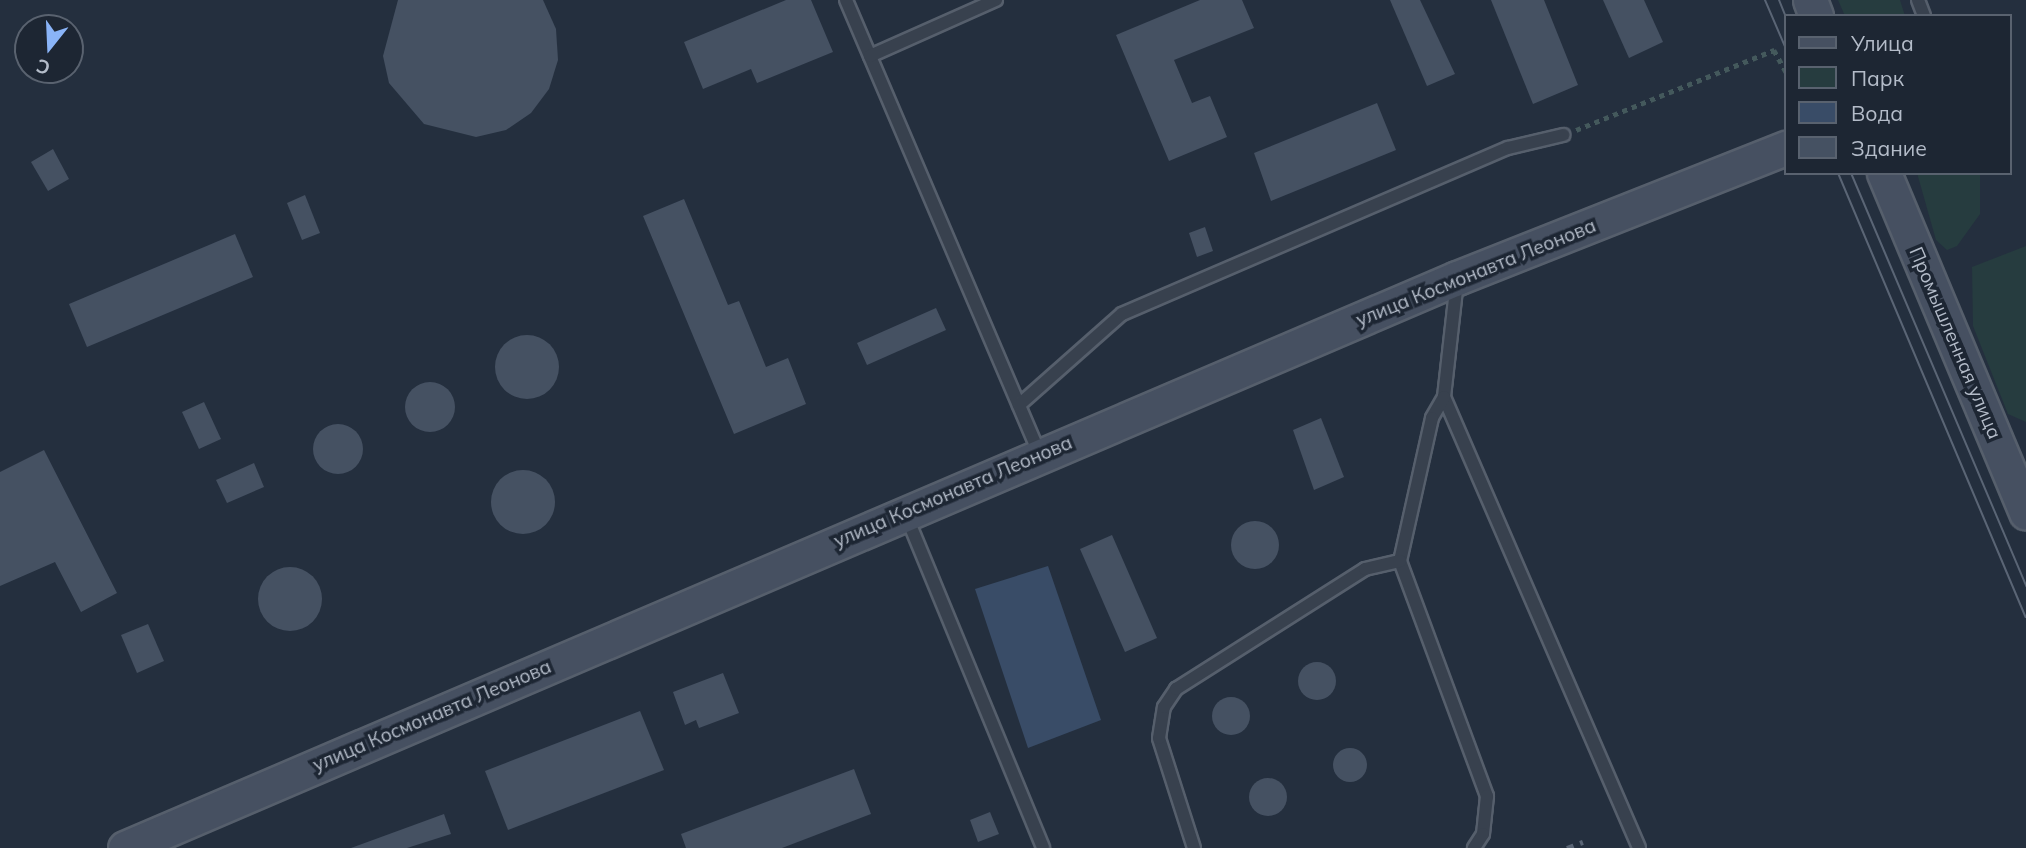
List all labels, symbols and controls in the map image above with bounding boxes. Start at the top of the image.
north arrow [14,14,84,84]
legend [1784,14,2012,175]
text: Улица [1851,30,1914,56]
text: С [33,54,53,80]
text: Парк [1851,65,1904,91]
text: Вода [1851,100,1903,126]
text: Здание [1851,135,1927,161]
street label: улица Космонавта Леонова [1353,214,1599,332]
street label: Промышленная улица [1904,244,2006,442]
street label: улица Космонавта Леонова [830,431,1076,553]
street label: улица Космонавта Леонова [309,655,555,777]

